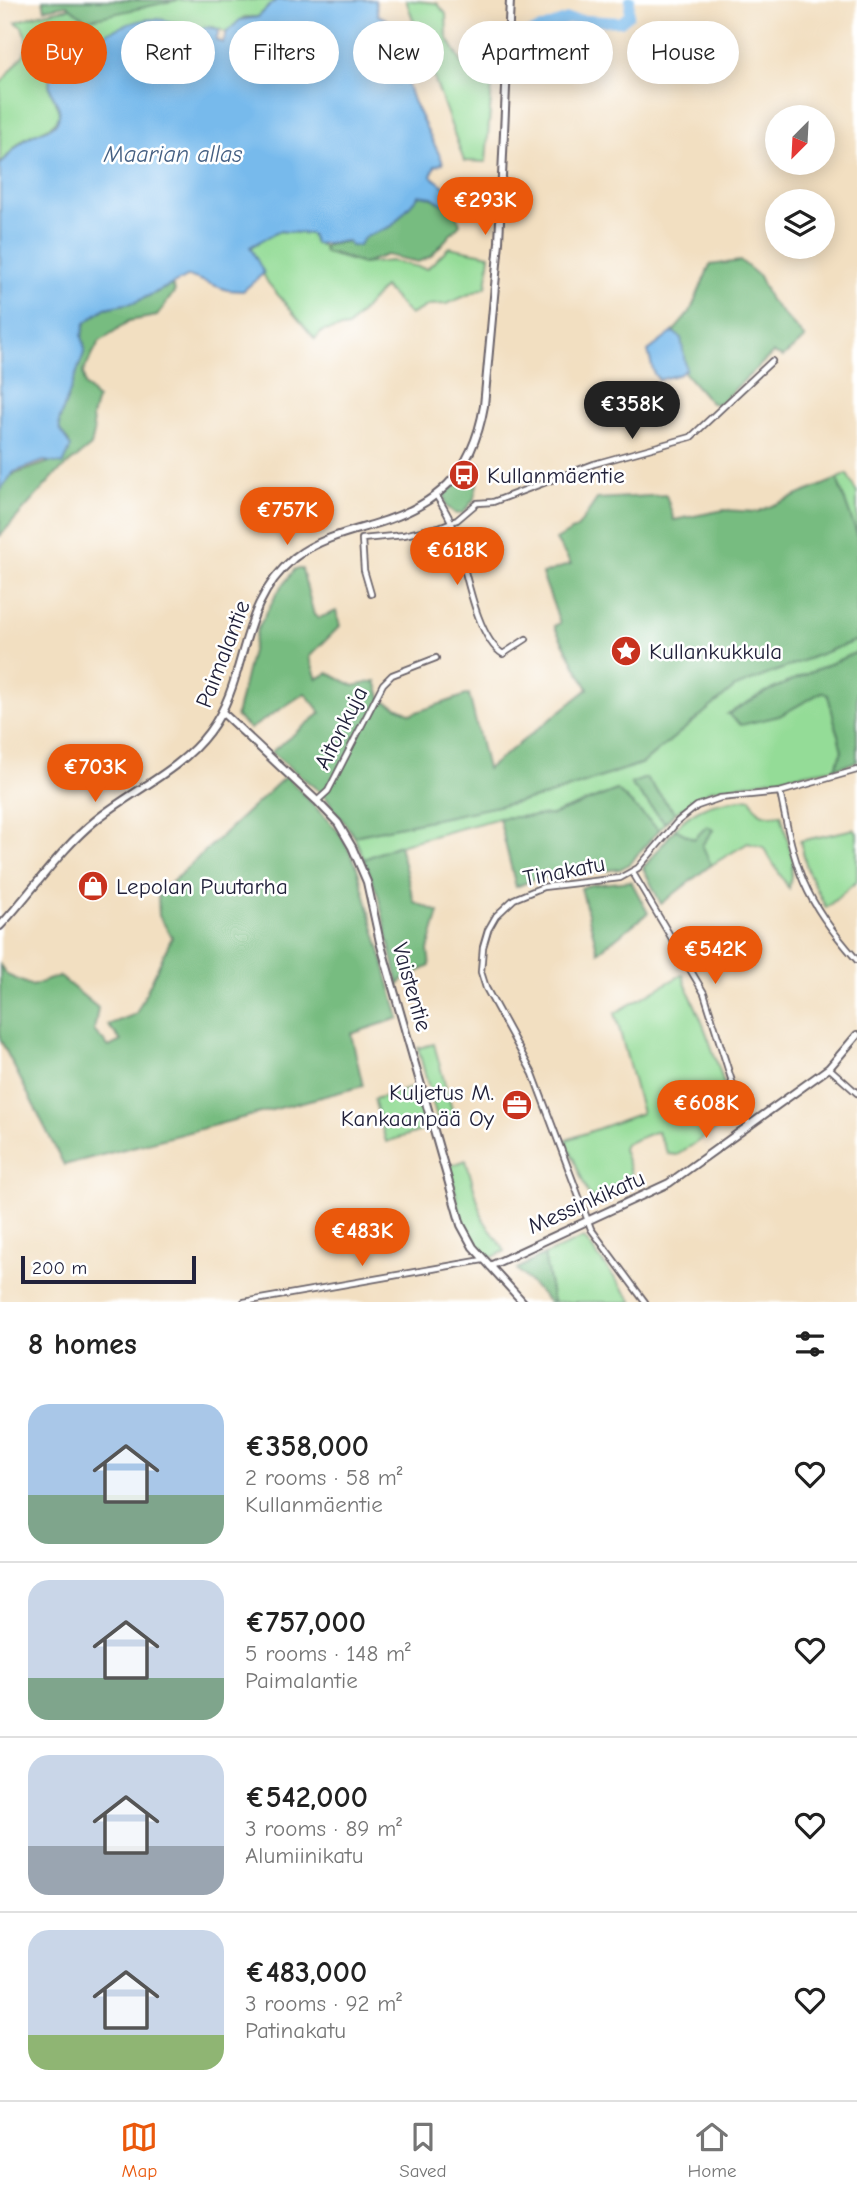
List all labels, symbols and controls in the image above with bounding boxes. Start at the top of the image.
chip: Buy [21,21,107,84]
chip: Rent [121,21,215,84]
chip: Filters [229,21,339,84]
chip: New [353,21,444,84]
chip: Apartment [458,21,613,84]
chip: House [627,21,739,84]
north arrow [765,105,835,175]
map controls [765,105,835,259]
water label: Maarian allas [103,140,242,168]
pin: €293K [436,177,534,237]
text: €293K [453,186,517,213]
button: layers [765,189,835,259]
pin: €358K [583,382,681,441]
text: €358K [600,390,664,417]
bus stop icon: Kullanmäentie [447,458,481,492]
place label: Kullanmäentie [487,462,625,489]
pin: €757K [238,488,336,547]
text: €757K [256,496,318,523]
pin: €618K [408,528,506,587]
text: €618K [426,536,488,563]
street label: Paimalantie [190,596,256,712]
place icon: Kullankukkula [609,634,643,668]
place label: Kullankukkula [649,638,782,665]
street label: Aitonkuja [309,682,373,774]
pin: €703K [46,744,144,804]
text: €703K [63,753,127,780]
street label: Tinakatu [521,850,607,892]
shop icon: Lepolan Puutarha [76,869,110,903]
place label: Lepolan Puutarha [116,873,288,900]
pin: €542K [666,926,764,986]
text: €542K [683,935,747,962]
street label: Vaistentie [386,939,438,1035]
place label: Kuljetus M. Kankaanpää Oy [341,1079,495,1132]
pin: €608K [657,1080,755,1140]
office icon: Kuljetus M. Kankaanpää Oy [500,1088,534,1122]
text: €608K [673,1089,739,1116]
street label: Messinkikatu [523,1164,649,1240]
pin: €483K [313,1208,411,1268]
text: €483K [331,1217,393,1244]
scale bar [21,1253,196,1285]
text: 200 m [32,1257,87,1279]
icon: filters [791,1325,829,1363]
text: 8 homes [28,1327,137,1362]
text: €358,000 [245,1429,369,1464]
icon: home [84,1432,168,1516]
icon: heart [791,1455,829,1493]
text: 2 rooms · 58 m² [245,1464,403,1491]
text: Kullanmäentie [245,1491,383,1518]
text: €757,000 [245,1605,366,1640]
icon: home [84,1608,168,1692]
icon: heart [791,1631,829,1669]
text: 5 rooms · 148 m² [245,1640,411,1667]
text: Paimalantie [245,1667,358,1694]
text: €542,000 [245,1780,368,1815]
icon: home [84,1783,168,1867]
icon: heart [791,1806,829,1844]
text: 3 rooms · 89 m² [245,1815,402,1842]
text: Alumiinikatu [245,1842,363,1869]
text: €483,000 [245,1955,367,1990]
icon: home [84,1958,168,2042]
icon: heart [791,1981,829,2019]
text: 3 rooms · 92 m² [245,1990,402,2017]
text: Patinakatu [245,2017,346,2044]
tab: Map [120,2118,158,2182]
tab: Saved [399,2118,447,2182]
tab: Home [688,2118,737,2182]

